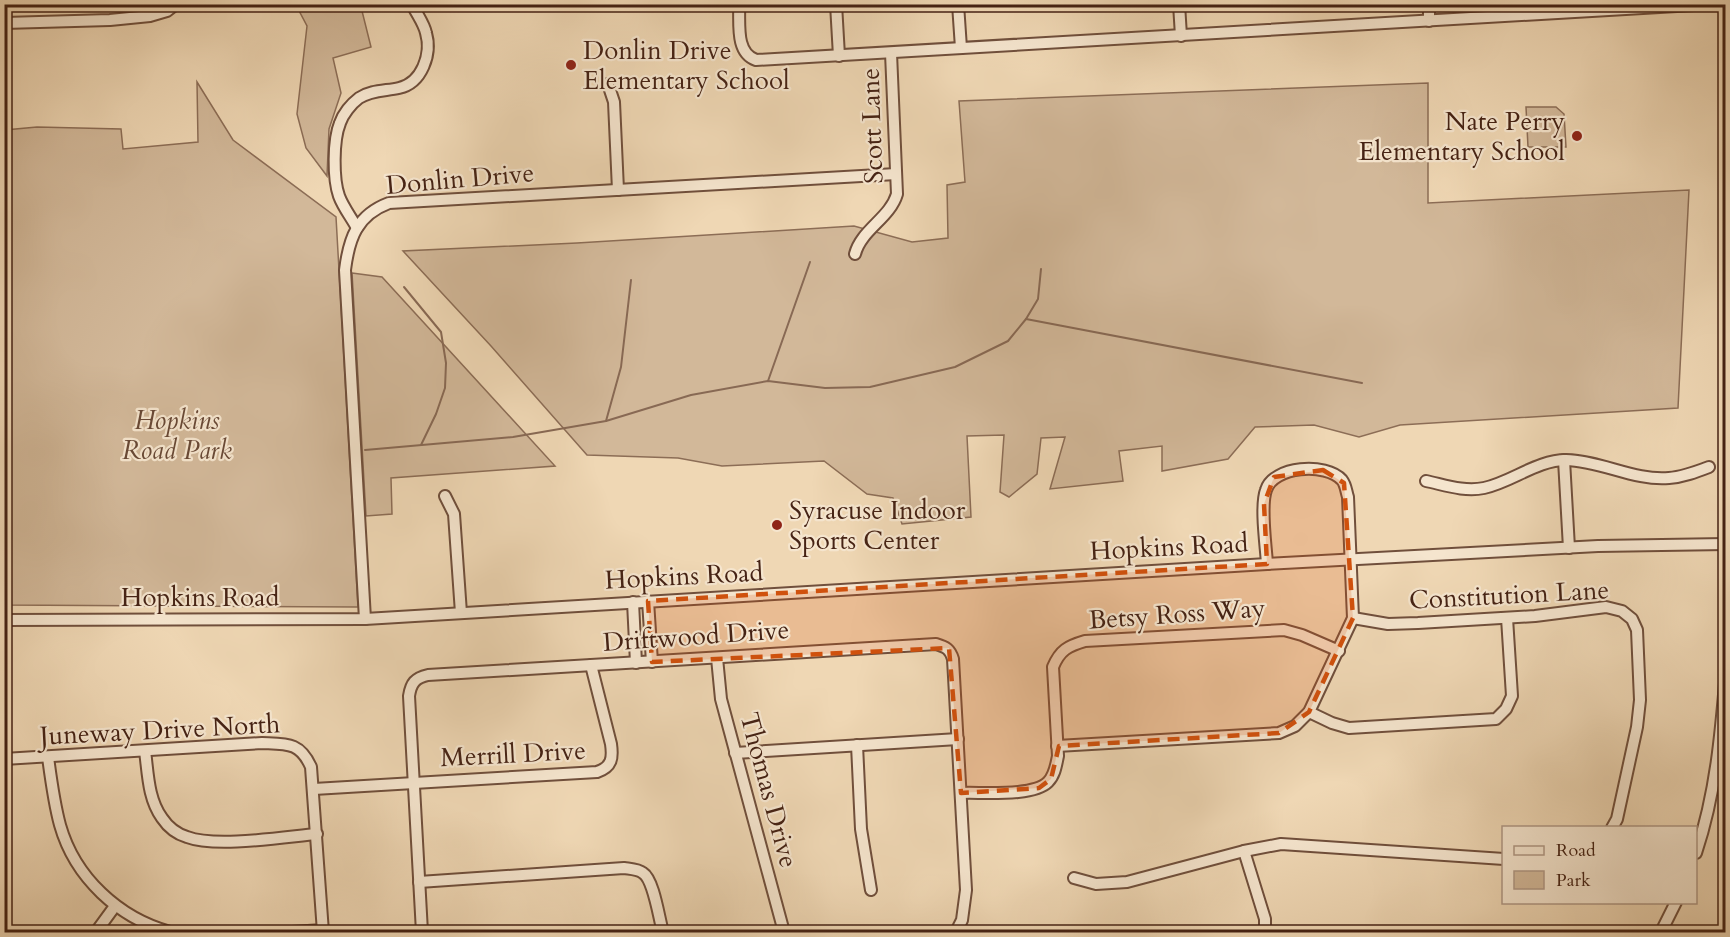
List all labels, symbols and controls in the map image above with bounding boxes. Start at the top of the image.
place label: Donlin Drive Elementary School [583,33,790,98]
marker: Donlin Drive Elementary School [564,58,578,72]
street label: Scott Lane [852,67,892,185]
place label: Nate Perry Elementary School [1358,104,1565,169]
marker: Nate Perry Elementary School [1570,129,1584,143]
street label: Donlin Drive [384,155,536,203]
park label: Hopkins Road Park [122,403,232,468]
place label: Syracuse Indoor Sports Center [789,493,966,558]
marker: Syracuse Indoor Sports Center [770,518,784,532]
street label: Hopkins Road [1089,525,1249,569]
street label: Hopkins Road [604,554,764,598]
street label: Constitution Lane [1408,572,1610,618]
street label: Hopkins Road [121,580,279,615]
street label: Betsy Ross Way [1087,590,1267,638]
street label: Driftwood Drive [602,612,790,660]
street label: Juneway Drive North [35,706,281,754]
street label: Thomas Drive [731,709,807,871]
street label: Merrill Drive [439,733,587,775]
legend [1502,826,1697,904]
text: Road [1556,838,1596,863]
text: Park [1556,868,1591,893]

